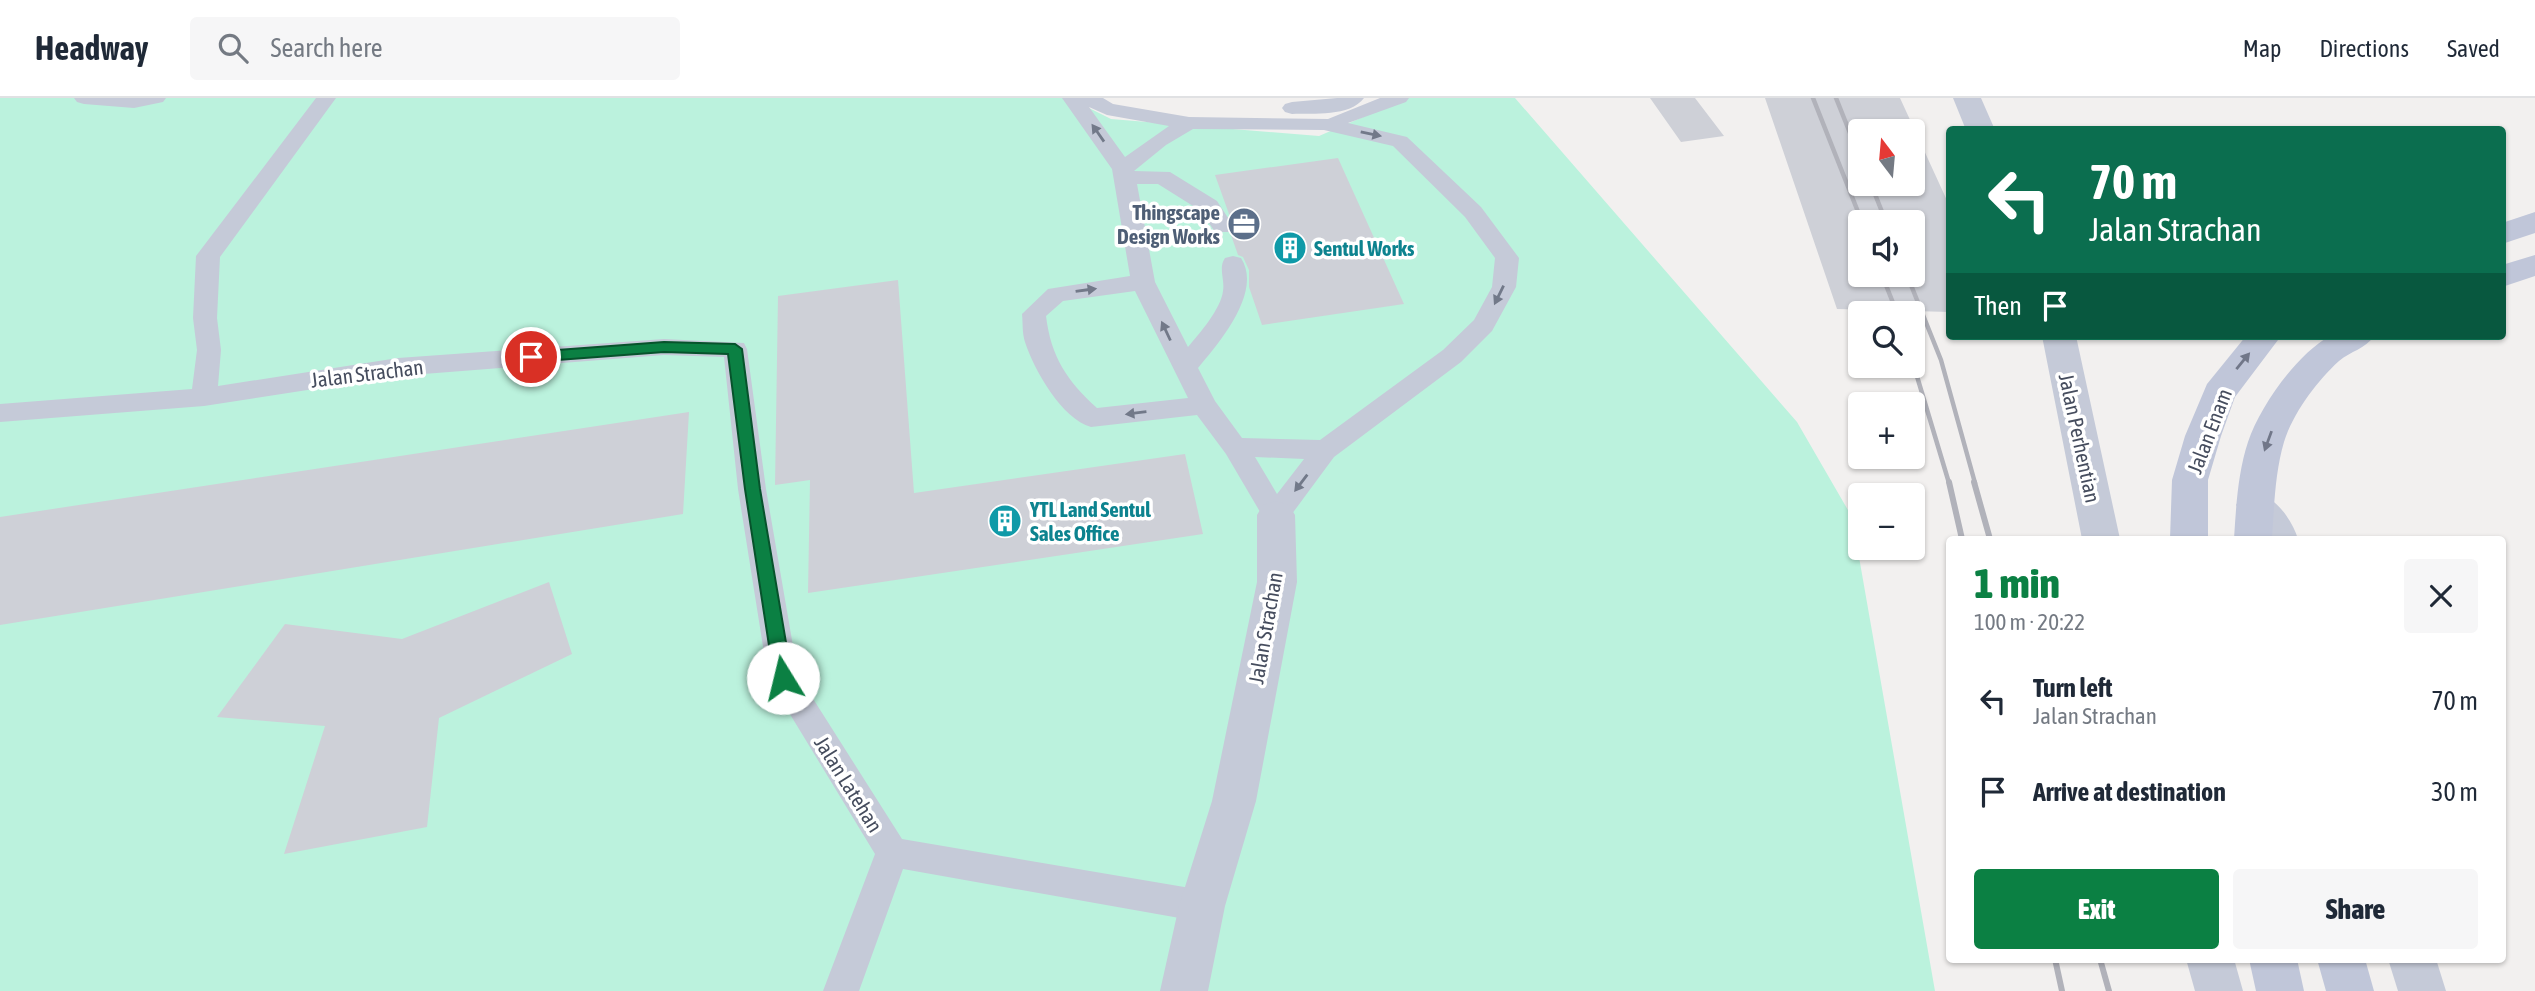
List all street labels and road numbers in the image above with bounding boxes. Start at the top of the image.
street label: Jalan Strachan [309,354,425,392]
street label: Jalan Perhentian [2055,371,2105,505]
street label: Jalan Enam [2182,385,2236,477]
street label: Jalan Strachan [1243,570,1287,686]
street label: Jalan Latehan [810,732,888,836]

